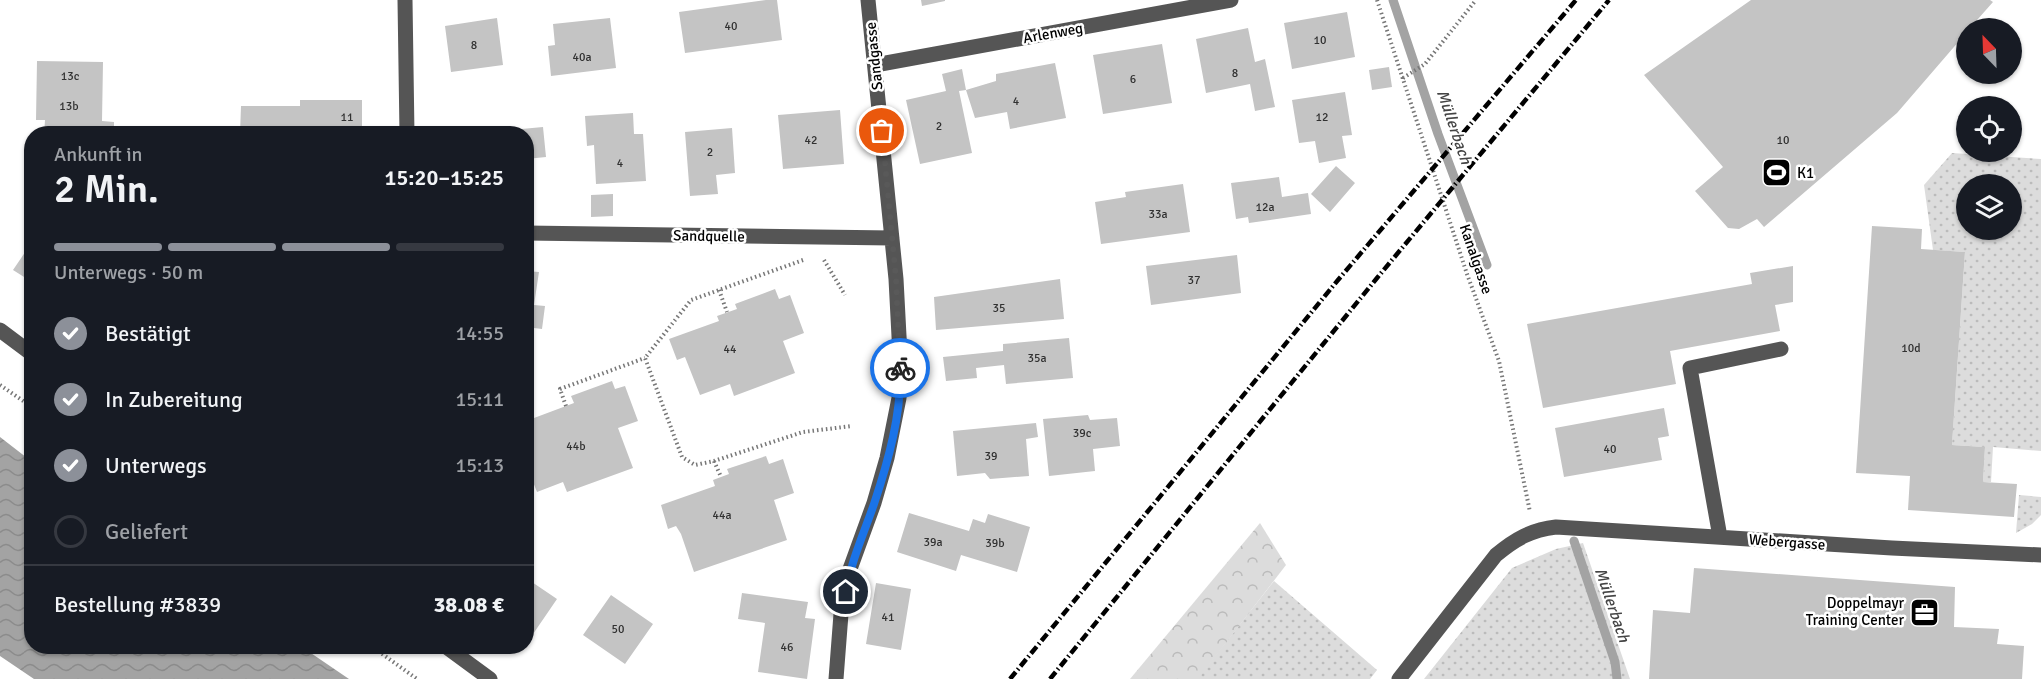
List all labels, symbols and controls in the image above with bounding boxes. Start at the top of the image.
north arrow [1956,18,2022,84]
map controls [1956,18,2022,240]
house number: 40 [725,19,737,34]
street label: Arlenweg [1022,19,1084,47]
street label: Sandgasse [861,21,887,91]
house number: 10 [1314,33,1326,48]
house number: 8 [471,38,477,53]
house number: 40a [572,50,592,65]
house number: 8 [1232,66,1238,81]
house number: 13c [61,69,80,84]
house number: 6 [1130,72,1136,87]
water label: Müllerbach [1432,87,1476,168]
house number: 4 [1013,94,1020,109]
button: locate [1956,96,2022,162]
house number: 13b [59,99,79,114]
pin [856,105,907,156]
house number: 11 [341,110,353,125]
house number: 12 [1316,110,1328,125]
icon: bag [865,114,898,147]
house number: 2 [936,119,942,134]
house number: 42 [805,133,817,148]
house number: 10 [1777,133,1789,148]
text: Ankunft in [54,142,142,167]
house number: 2 [707,145,713,160]
house number: 4 [617,156,624,171]
sports icon: K1 [1760,157,1792,189]
text: 15:20–15:25 [385,164,504,191]
place label: K1 [1797,164,1814,182]
text: 2 Min. [54,165,159,213]
button: layers [1956,174,2022,240]
house number: 12a [1255,200,1275,215]
house number: 33a [1148,207,1168,222]
street label: Kanalgasse [1456,222,1496,296]
street label: Sandquelle [673,226,745,246]
text: Unterwegs · 50 m [54,260,203,285]
house number: 37 [1188,273,1200,288]
house number: 35 [993,301,1005,316]
icon: check [54,317,87,350]
text: Bestätigt [105,320,191,347]
text: 14:55 [455,321,504,346]
courier [870,338,930,398]
house number: 10d [1901,341,1921,356]
house number: 44 [724,342,737,357]
house number: 35a [1027,351,1047,366]
icon: bike [884,352,917,385]
icon: check [54,383,87,416]
text: In Zubereitung [105,386,243,413]
text: 15:11 [455,387,504,412]
house number: 39c [1073,426,1092,441]
house number: 44b [566,439,586,454]
house number: 40 [1604,442,1616,457]
icon: check [54,449,87,482]
house number: 39 [985,449,997,464]
text: Unterwegs [105,452,207,479]
text: 15:13 [455,453,504,478]
house number: 44a [712,508,732,523]
text: Geliefert [105,518,188,545]
street label: Webergasse [1748,530,1826,554]
house number: 39a [923,535,943,550]
house number: 39b [985,536,1005,551]
water label: Müllerbach [1590,565,1634,646]
pin [820,566,871,617]
icon: home [829,575,862,608]
text: Bestellung #3839 [54,591,221,618]
text: 38.08 € [433,591,504,618]
place label: Doppelmayr Training Center [1806,594,1904,629]
office icon: Doppelmayr Training Center [1909,596,1941,628]
house number: 41 [882,610,894,625]
house number: 50 [612,622,624,637]
house number: 46 [781,640,793,655]

